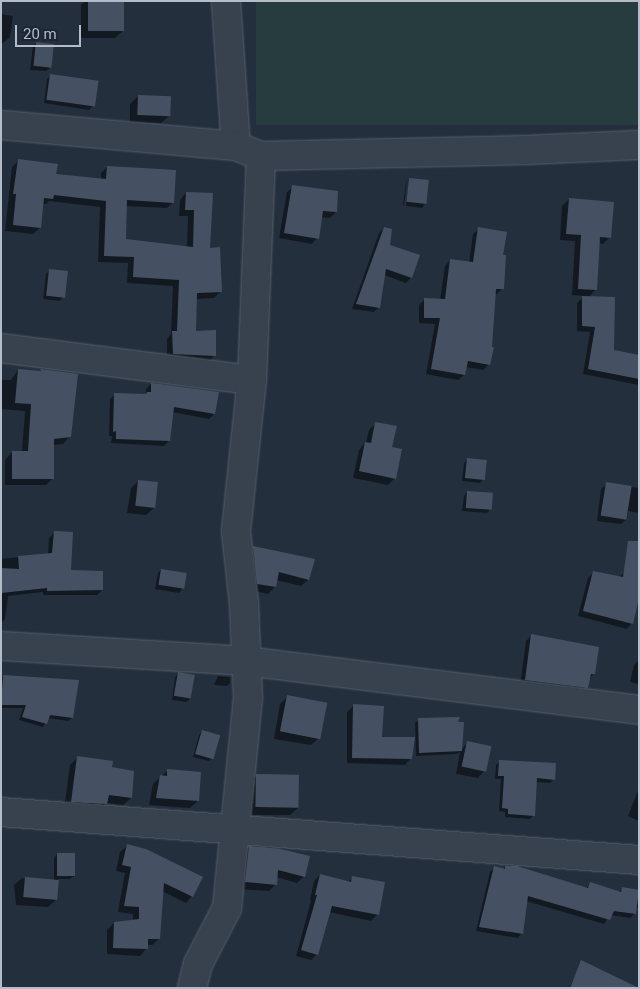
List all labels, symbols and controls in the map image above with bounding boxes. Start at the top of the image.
scale bar [18,15,84,47]
text: 20 m [23,25,57,43]

